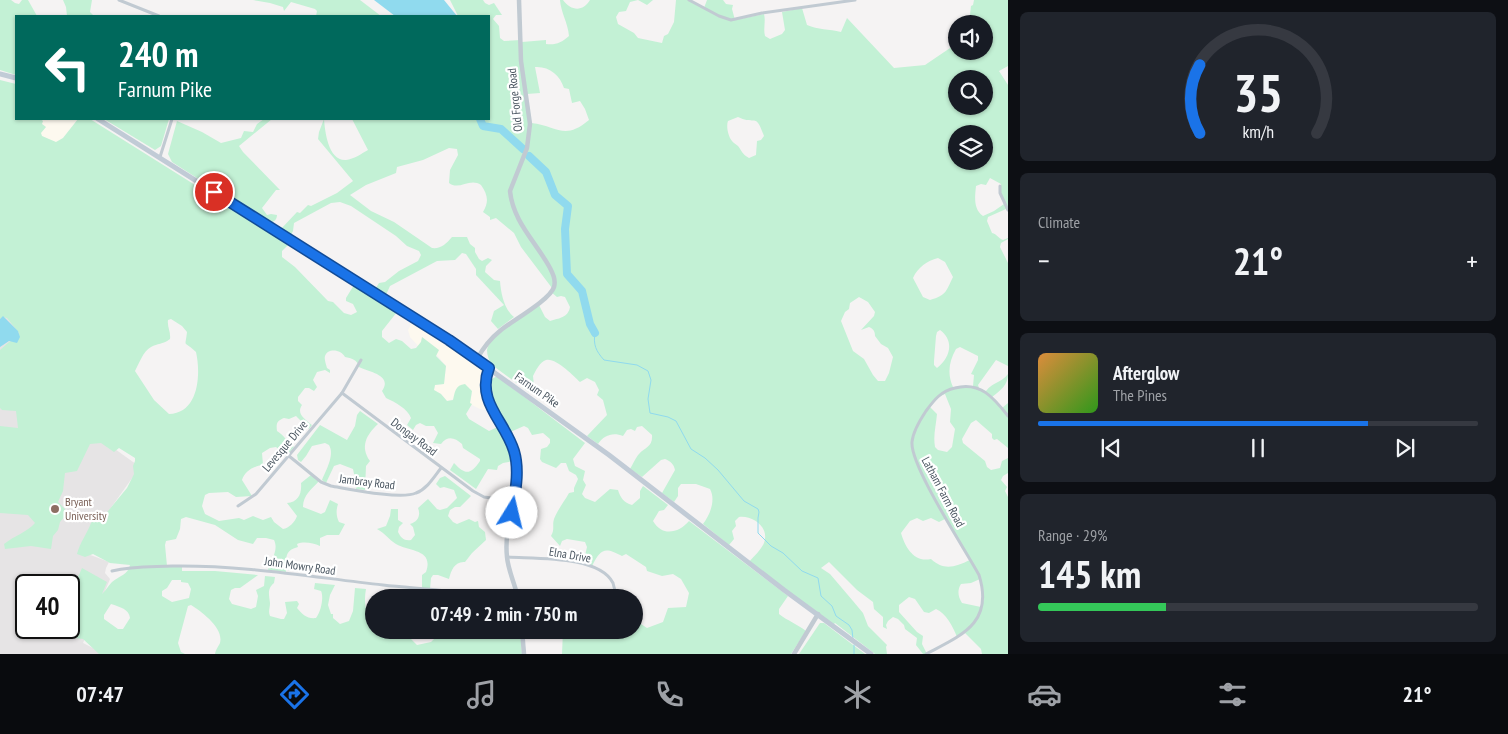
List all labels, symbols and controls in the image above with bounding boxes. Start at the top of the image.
map controls [948,15,993,170]
button: sound [948,15,993,60]
text: 240 m [118,31,199,77]
icon: left [35,35,100,100]
text: 35 [1233,59,1283,126]
street label: Old Forge Road [504,68,525,133]
button: search [948,70,993,115]
text: Farnum Pike [118,75,212,103]
text: km/h [1242,120,1274,143]
button: layers [948,125,993,170]
pin [193,171,235,213]
icon: arrive [200,178,228,206]
text: Climate [1038,212,1080,232]
text: 21° [1233,236,1283,285]
text: − [1038,242,1050,279]
text: + [1466,242,1478,279]
text: Afterglow [1113,361,1179,385]
street label: Farnum Pike [512,369,563,410]
text: The Pines [1113,385,1167,405]
street label: Dongay Road [388,414,440,459]
street label: Levesque Drive [259,417,310,474]
icon: previous [1097,434,1125,462]
icon: pause [1244,434,1272,462]
icon: next [1391,434,1419,462]
street label: Latham Farm Road [919,454,968,529]
street label: Jambray Road [337,471,396,492]
position arrow [485,486,537,538]
place label: Bryant University [65,494,107,523]
marker: Bryant University [49,503,61,515]
text: Range · 29% [1038,525,1107,545]
street label: Elna Drive [548,543,592,566]
text: 145 km [1038,549,1141,598]
street label: John Mowry Road [263,553,336,578]
speed limit sign: 40 [15,574,80,639]
text: 07:49 · 2 min · 750 m [431,602,577,626]
icon: directions [277,677,312,712]
icon: music [464,677,499,712]
icon: phone [652,677,687,712]
icon: climate [840,677,875,712]
icon: car [1027,677,1062,712]
icon: filters [1215,677,1250,712]
text: 07:47 [76,680,124,708]
text: 21° [1403,680,1432,708]

